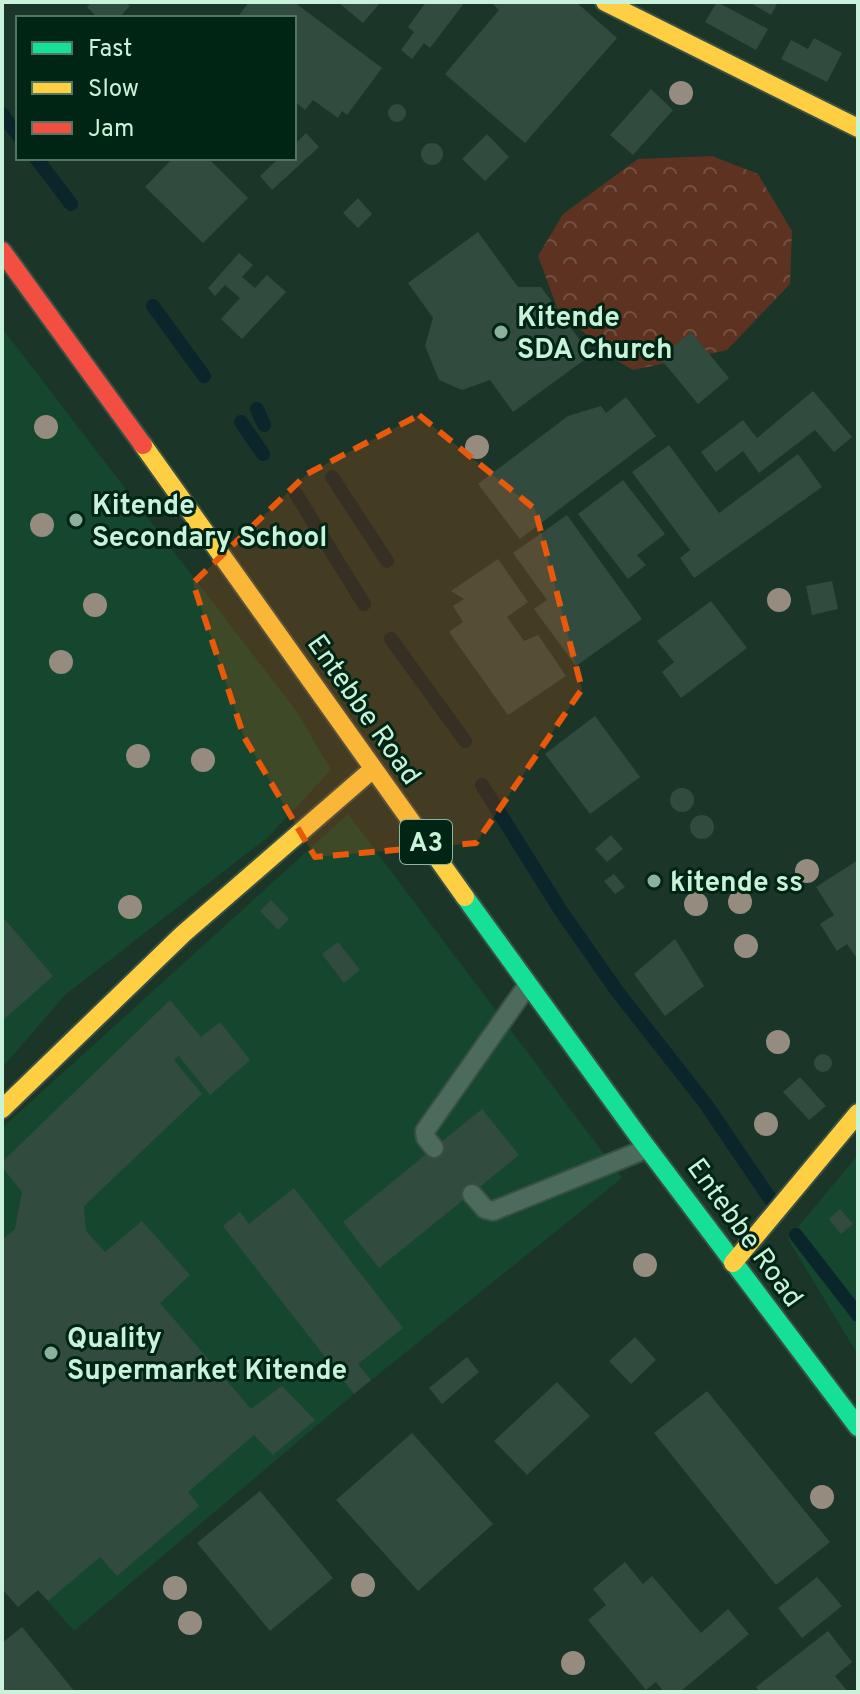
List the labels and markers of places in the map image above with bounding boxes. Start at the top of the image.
place label: Kitende SDA Church [517,301,673,369]
marker: Kitende SDA Church [492,323,510,341]
place label: Kitende Secondary School [92,489,328,557]
marker: Kitende Secondary School [67,511,85,529]
place label: kitende ss [670,866,803,902]
marker: kitende ss [645,872,663,890]
place label: Quality Supermarket Kitende [67,1322,347,1390]
marker: Quality Supermarket Kitende [42,1344,60,1362]

